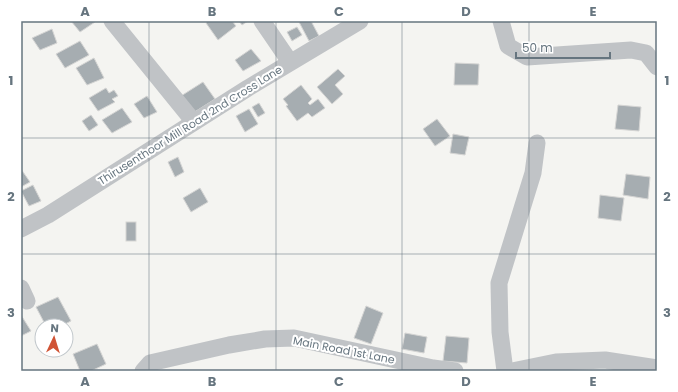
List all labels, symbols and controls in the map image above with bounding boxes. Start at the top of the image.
text: A [80,2,90,21]
text: B [208,2,217,21]
text: C [334,2,344,21]
text: D [461,2,471,21]
text: E [589,2,597,21]
scale bar [516,34,610,60]
text: 50 m [522,39,553,56]
street label: Thirusenthoor Mill Road 2nd Cross Lane [95,61,285,189]
text: 1 [9,71,13,90]
text: 1 [665,71,669,90]
text: 2 [7,187,15,206]
text: 2 [663,187,671,206]
text: 3 [7,303,15,322]
text: 3 [663,303,671,322]
north arrow [34,318,74,358]
text: N [50,320,59,336]
street label: Main Road 1st Lane [292,332,396,368]
text: A [80,372,90,391]
text: B [208,372,217,391]
text: C [334,372,344,391]
text: D [461,372,471,391]
text: E [589,372,597,391]

